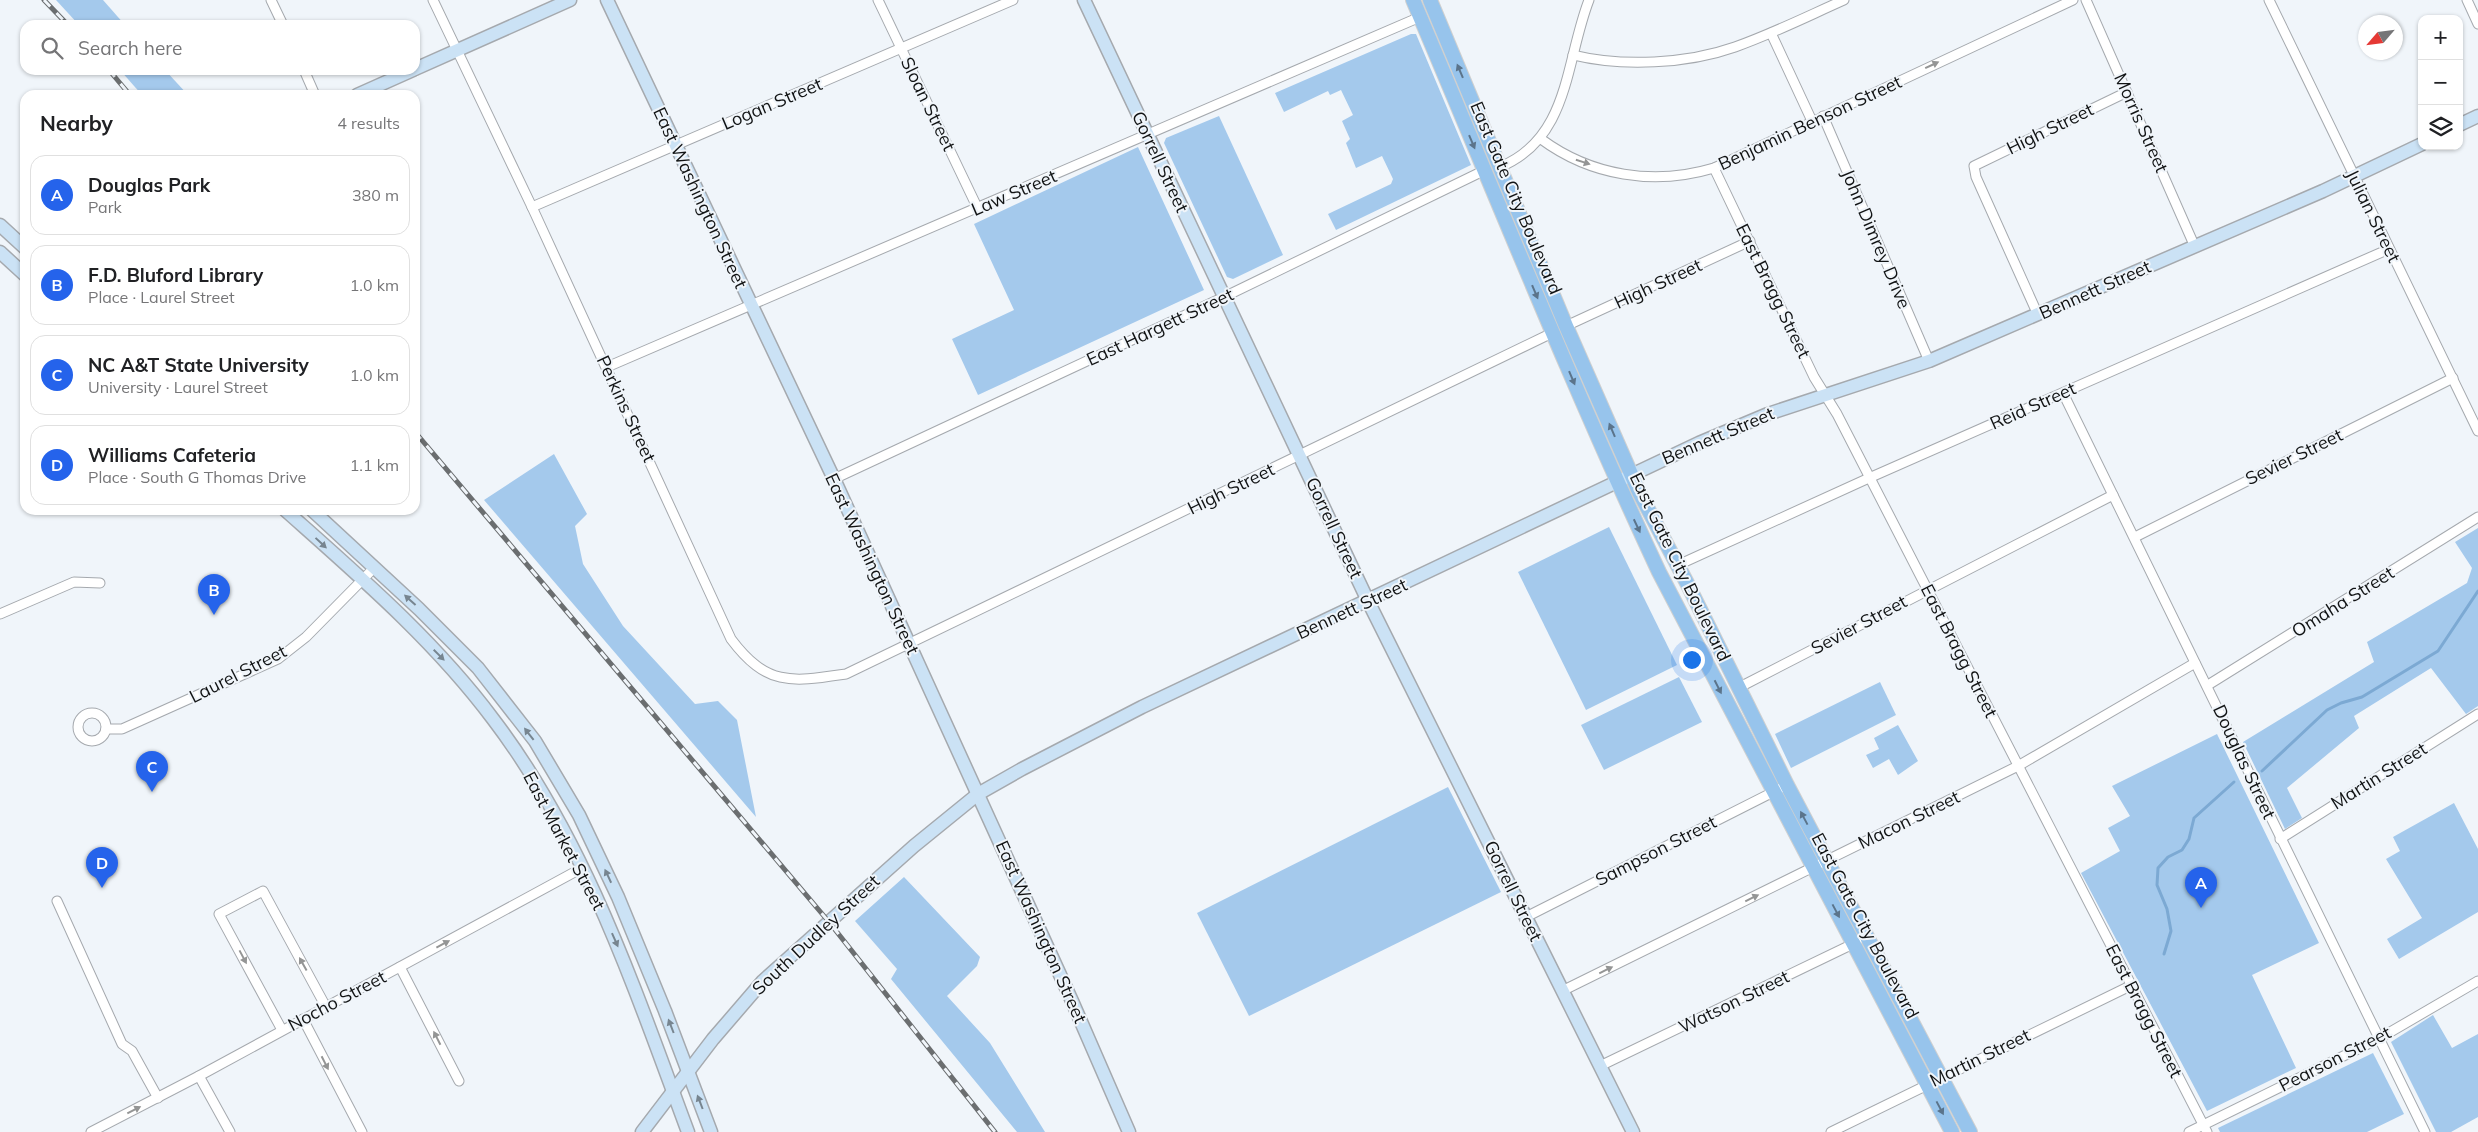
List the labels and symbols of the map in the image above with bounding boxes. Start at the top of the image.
north arrow [2358,15,2403,60]
street label: Sloan Street [896,53,961,154]
one-way arrow [1925,61,1939,69]
one-way arrow [1456,63,1464,78]
street label: Morris Street [2109,69,2174,176]
street label: Benjamin Benson Street [1714,70,1905,175]
street label: Logan Street [718,72,825,135]
street label: East Gate City Boulevard [1465,98,1568,298]
street label: High Street [2003,98,2097,159]
street label: East Washington Street [648,103,753,292]
street label: Gorrell Street [1127,107,1194,216]
one-way arrow [1468,135,1476,149]
one-way arrow [1576,158,1591,166]
street label: Law Street [968,164,1060,221]
street label: Julian Street [2341,165,2406,266]
street label: John Dimrey Drive [1837,166,1916,312]
street label: East Bragg Street [1731,220,1816,362]
street label: High Street [1610,253,1705,314]
street label: Bennett Street [2035,255,2154,324]
street label: East Hargett Street [1083,282,1237,371]
one-way arrow [1531,285,1539,299]
street label: Perkins Street [592,352,661,466]
one-way arrow [1568,371,1576,385]
street label: Reid Street [1986,376,2079,435]
street label: Bennett Street [1658,402,1777,470]
one-way arrow [1607,423,1615,437]
street label: Sevier Street [2241,423,2346,490]
street label: High Street [1184,458,1278,519]
street label: East Washington Street [820,469,925,658]
street label: East Gate City Boulevard [1625,469,1736,665]
street label: Gorrell Street [1301,473,1368,582]
one-way arrow [1633,519,1641,533]
one-way arrow [315,537,327,549]
street label: Omaha Street [2287,561,2398,642]
street label: Bennett Street [1293,573,1411,644]
pin: B [198,574,230,615]
street label: East Bragg Street [1916,580,2003,721]
street label: Sevier Street [1807,590,1911,659]
one-way arrow [403,595,416,606]
street label: Laurel Street [185,639,290,708]
your location [1679,647,1705,673]
one-way arrow [433,648,445,660]
one-way arrow [1714,680,1722,694]
street label: Douglas Street [2208,701,2281,823]
one-way arrow [524,728,535,741]
street label: Martin Street [2326,737,2431,814]
pin: C [136,751,168,792]
street label: East Market Street [518,768,611,914]
street label: Macon Street [1854,785,1963,854]
street label: Sampson Street [1591,810,1720,891]
one-way arrow [1800,811,1808,825]
street label: East Gate City Boulevard [1807,829,1924,1023]
street label: East Washington Street [991,837,1092,1027]
street label: Gorrell Street [1479,837,1548,945]
pin: D [86,847,118,888]
pin: A [2185,867,2217,908]
one-way arrow [604,869,612,883]
street label: South Dudley Street [747,870,884,1000]
one-way arrow [1745,894,1759,902]
one-way arrow [1832,904,1840,919]
one-way arrow [610,933,619,948]
one-way arrow [436,940,450,948]
street label: East Bragg Street [2101,940,2188,1081]
one-way arrow [239,950,247,964]
one-way arrow [299,957,307,971]
street label: Nocho Street [284,965,390,1036]
street label: Watson Street [1675,965,1793,1038]
one-way arrow [1599,966,1613,974]
one-way arrow [667,1018,675,1033]
street label: Pearson Street [2275,1020,2395,1097]
street label: Martin Street [1926,1023,2034,1092]
one-way arrow [433,1030,441,1045]
one-way arrow [321,1055,329,1070]
one-way arrow [696,1094,704,1109]
one-way arrow [1936,1101,1944,1115]
one-way arrow [127,1106,142,1114]

